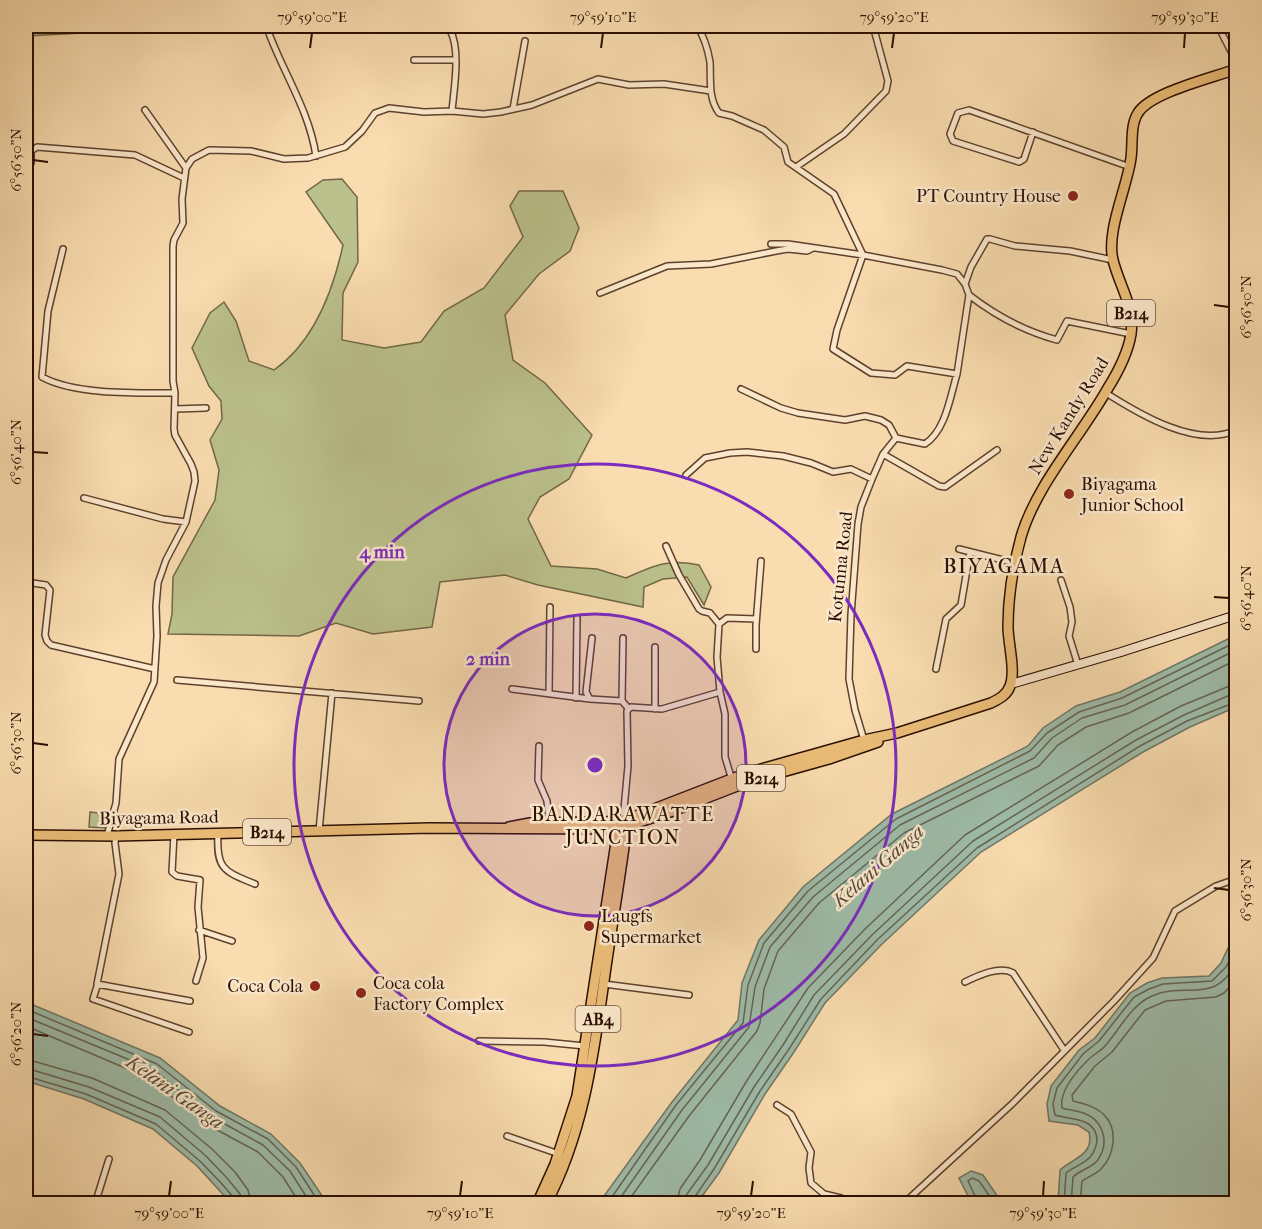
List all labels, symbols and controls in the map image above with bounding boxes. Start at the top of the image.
text: 79°59'00"E [277,8,347,26]
text: 79°59'10"E [570,8,636,26]
text: 79°59'20"E [859,8,929,26]
text: 79°59'30"E [1151,8,1219,26]
text: 6°56'50"N [7,128,25,192]
place label: PT Country House [916,186,1061,207]
marker: PT Country House [1066,189,1080,203]
text: 6°56'50"N [1237,275,1255,339]
road number: B214 [1107,300,1155,326]
street label: New Kandy Road [1024,353,1114,479]
text: 6°56'40"N [7,419,25,485]
place label: Biyagama Junior School [1079,474,1184,516]
marker: Biyagama Junior School [1062,487,1076,501]
street label: Kotunna Road [825,510,857,624]
text: 4 min [358,542,405,563]
district label: BIYAGAMA [943,554,1065,578]
text: 6°56'40"N [1237,565,1255,631]
text: 2 min [466,649,510,670]
text: 6°56'30"N [7,711,25,775]
centre of rings [585,755,605,775]
road number: B214 [737,765,785,791]
district label: BANDARAWATTE JUNCTION [531,803,715,849]
street label: Biyagama Road [99,806,219,830]
road number: B214 [243,819,291,845]
water label: Kelani Ganga [826,820,928,913]
text: 6°56'30"N [1237,858,1255,922]
place label: Laugfs Supermarket [601,906,702,948]
marker: Laugfs Supermarket [582,919,596,933]
place label: Coca cola Factory Complex [373,973,505,1015]
place label: Coca Cola [227,976,304,997]
marker: Coca Cola [308,979,322,993]
marker: Coca cola Factory Complex [354,986,368,1000]
text: 6°56'20"N [7,1001,25,1066]
road number: AB4 [576,1006,620,1032]
water label: Kelani Ganga [120,1049,228,1134]
text: 79°59'00"E [134,1204,204,1222]
text: 79°59'10"E [427,1204,493,1222]
text: 79°59'20"E [716,1204,786,1222]
text: 79°59'30"E [1009,1204,1077,1222]

